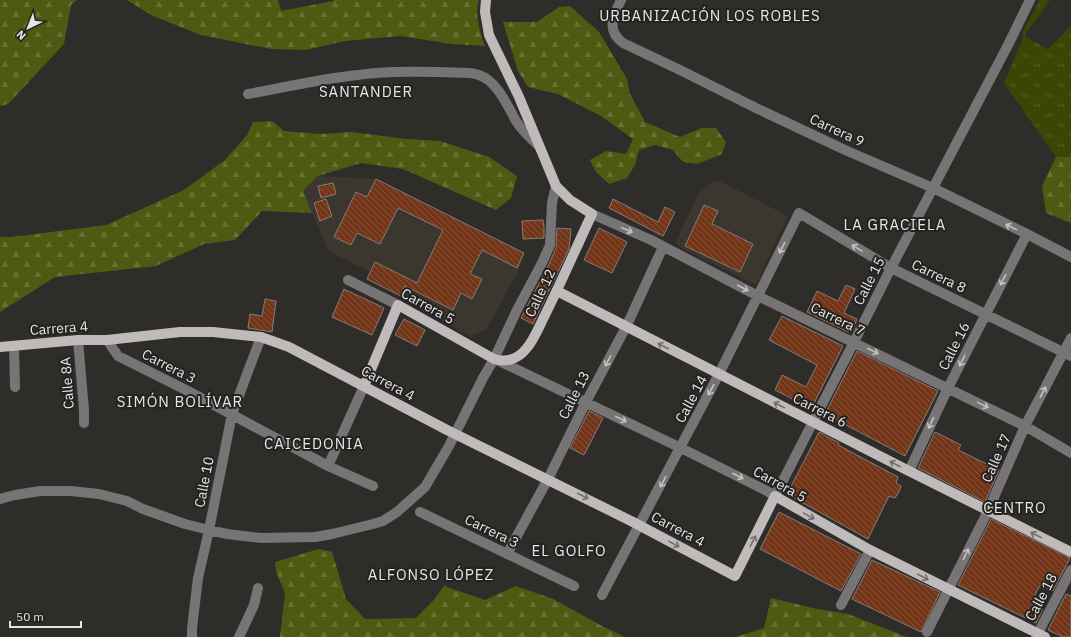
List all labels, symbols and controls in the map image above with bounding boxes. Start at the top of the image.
district label: URBANIZACIÓN LOS ROBLES [599,6,821,25]
north arrow [8,8,48,48]
text: N [13,27,29,43]
district label: SANTANDER [319,82,413,101]
street label: Carrera 9 [807,110,867,150]
district label: LA GRACIELA [844,215,946,234]
one-way arrow [1006,223,1018,230]
one-way arrow [621,227,633,234]
one-way arrow [778,242,785,254]
one-way arrow [852,244,863,252]
street label: Calle 15 [849,254,889,308]
street label: Carrera 8 [909,255,969,297]
street label: Calle 12 [521,266,559,320]
one-way arrow [999,274,1006,286]
street label: Carrera 5 [398,284,458,328]
one-way arrow [737,285,749,292]
street label: Carrera 7 [808,298,868,340]
street label: Carrera 4 [29,317,89,339]
street label: Calle 16 [934,319,974,373]
one-way arrow [657,341,669,349]
street label: Carrera 3 [139,345,199,387]
one-way arrow [867,348,879,355]
one-way arrow [603,355,611,367]
one-way arrow [958,355,965,367]
street label: Calle 8A [56,356,78,410]
street label: Carrera 4 [358,361,418,405]
street label: Calle 13 [554,368,594,422]
street label: Calle 14 [671,372,711,426]
one-way arrow [707,383,715,395]
one-way arrow [1040,386,1047,398]
street label: Carrera 6 [790,389,850,431]
district label: SIMÓN BOLÍVAR [117,392,243,411]
one-way arrow [773,401,785,408]
one-way arrow [977,402,989,410]
one-way arrow [614,416,626,423]
one-way arrow [927,417,934,429]
street label: Calle 17 [977,431,1015,485]
district label: CAICEDONIA [264,434,364,453]
street label: Calle 10 [190,455,218,509]
one-way arrow [889,460,901,467]
street label: Carrera 5 [750,462,810,506]
one-way arrow [731,473,743,480]
one-way arrow [659,476,666,488]
one-way arrow [576,493,588,501]
district label: CENTRO [983,498,1047,517]
street label: Carrera 4 [648,507,708,551]
street label: Carrera 3 [462,510,522,552]
one-way arrow [803,512,815,520]
one-way arrow [1030,531,1042,538]
one-way arrow [749,535,757,547]
one-way arrow [668,540,680,548]
district label: EL GOLFO [531,541,607,560]
one-way arrow [963,549,970,561]
district label: ALFONSO LÓPEZ [368,565,494,584]
street label: Calle 18 [1021,570,1061,624]
one-way arrow [917,574,929,581]
scale bar [10,603,81,629]
text: 50 m [16,609,44,624]

